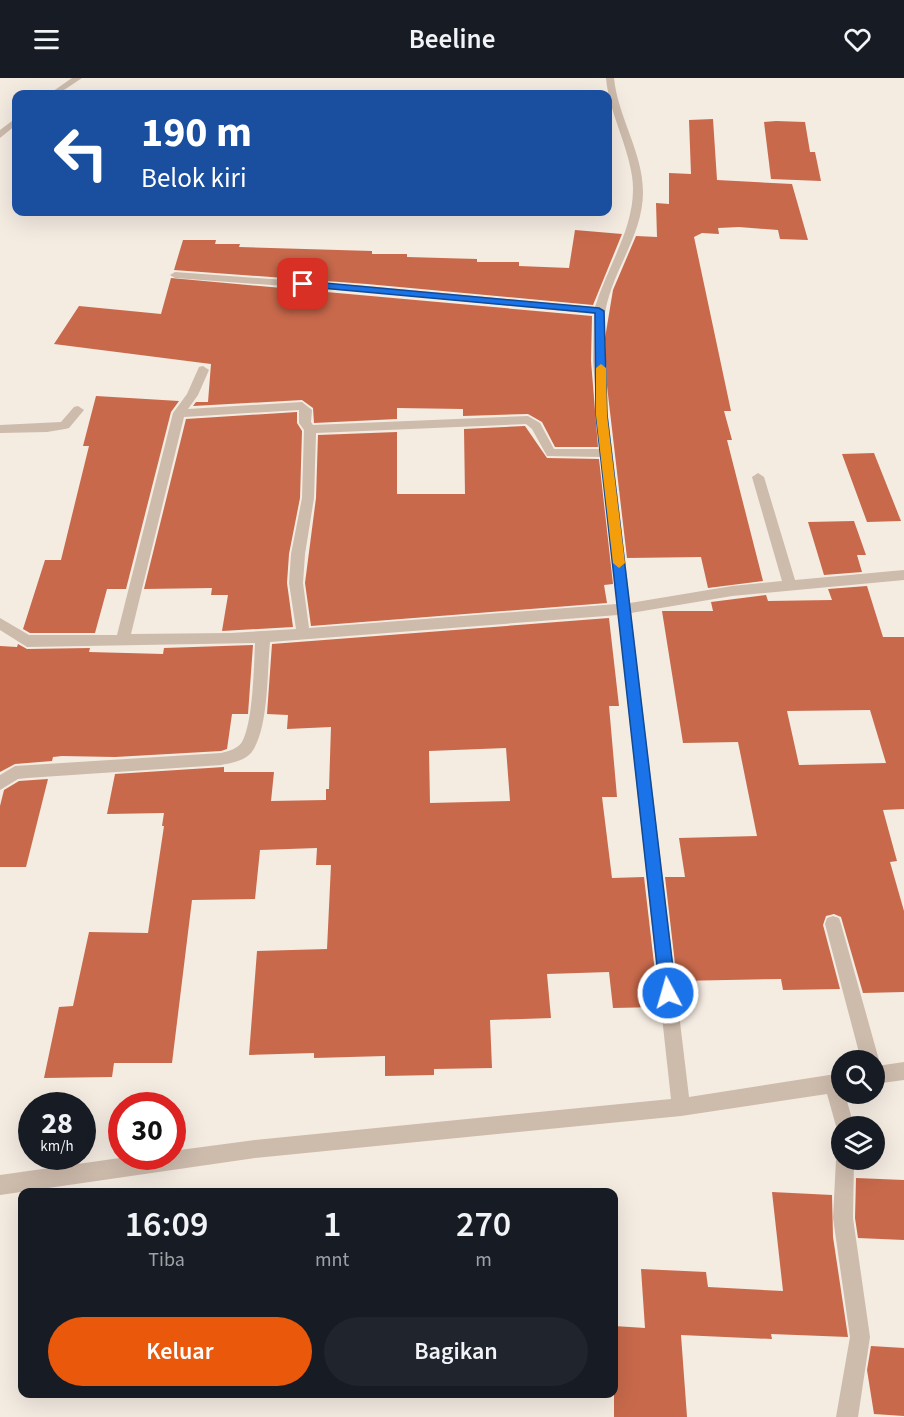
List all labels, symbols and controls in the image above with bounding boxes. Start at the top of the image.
text: Beeline [409,20,495,59]
icon: menu [30,23,63,56]
icon: heart [841,23,874,56]
text: 190 m [141,103,252,163]
icon: left [42,114,120,192]
text: Belok kiri [141,159,247,198]
pin [277,258,328,309]
icon: arrive [286,267,319,300]
position arrow [636,961,700,1025]
map controls [831,1050,885,1170]
button: search [831,1050,885,1104]
speed limit sign: 30 [108,1092,186,1170]
text: 28 [41,1102,73,1145]
button: layers [831,1116,885,1170]
text: km/h [40,1136,74,1157]
text: 16:09 [125,1199,208,1250]
text: 1 [323,1199,341,1250]
text: 270 [456,1199,511,1250]
text: Tiba [148,1246,185,1274]
text: mnt [315,1246,349,1274]
text: m [475,1246,492,1274]
button: Keluar [48,1317,312,1386]
button: Bagikan [324,1317,588,1386]

